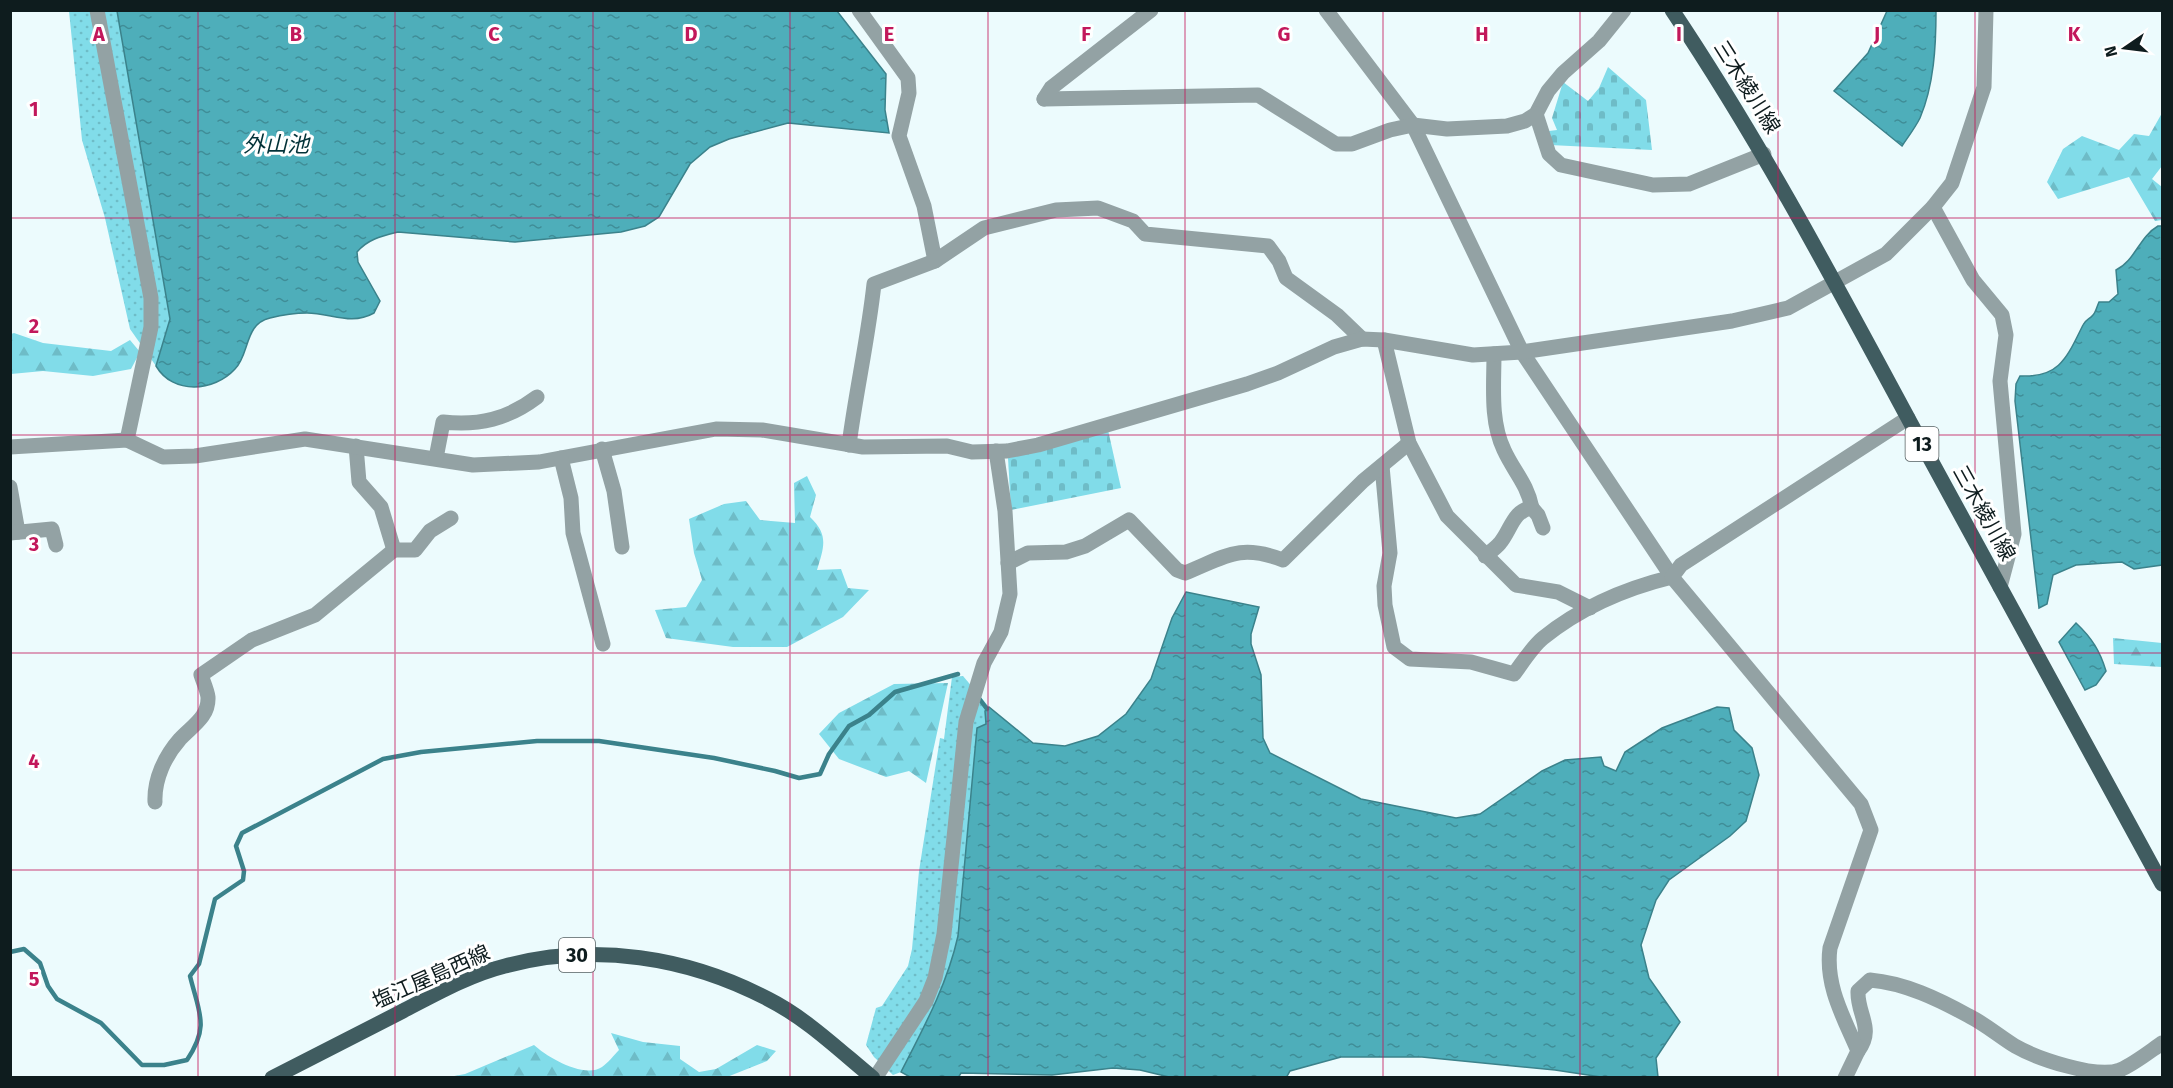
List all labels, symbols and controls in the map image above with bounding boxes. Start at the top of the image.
north arrow [2095,18,2155,78]
text: A [92,22,106,46]
text: B [290,22,302,46]
text: C [488,22,500,46]
text: D [684,22,698,46]
text: E [884,22,894,46]
text: F [1081,22,1091,46]
text: G [1278,22,1290,46]
text: H [1475,22,1489,46]
text: I [1676,22,1682,46]
text: J [1873,22,1880,46]
text: K [2068,22,2081,46]
street label: 三木綾川線 [1708,36,1786,138]
text: N [2100,44,2121,59]
text: 1 [29,97,39,121]
water label: 外山池 [243,131,311,158]
text: 2 [29,314,39,338]
road number: 13 [1906,427,1938,461]
street label: 三木綾川線 [1947,461,2021,565]
text: 3 [28,532,39,556]
text: 4 [28,749,40,773]
road number: 30 [559,938,595,972]
street label: 塩江屋島西線 [368,939,494,1015]
text: 5 [29,967,40,991]

